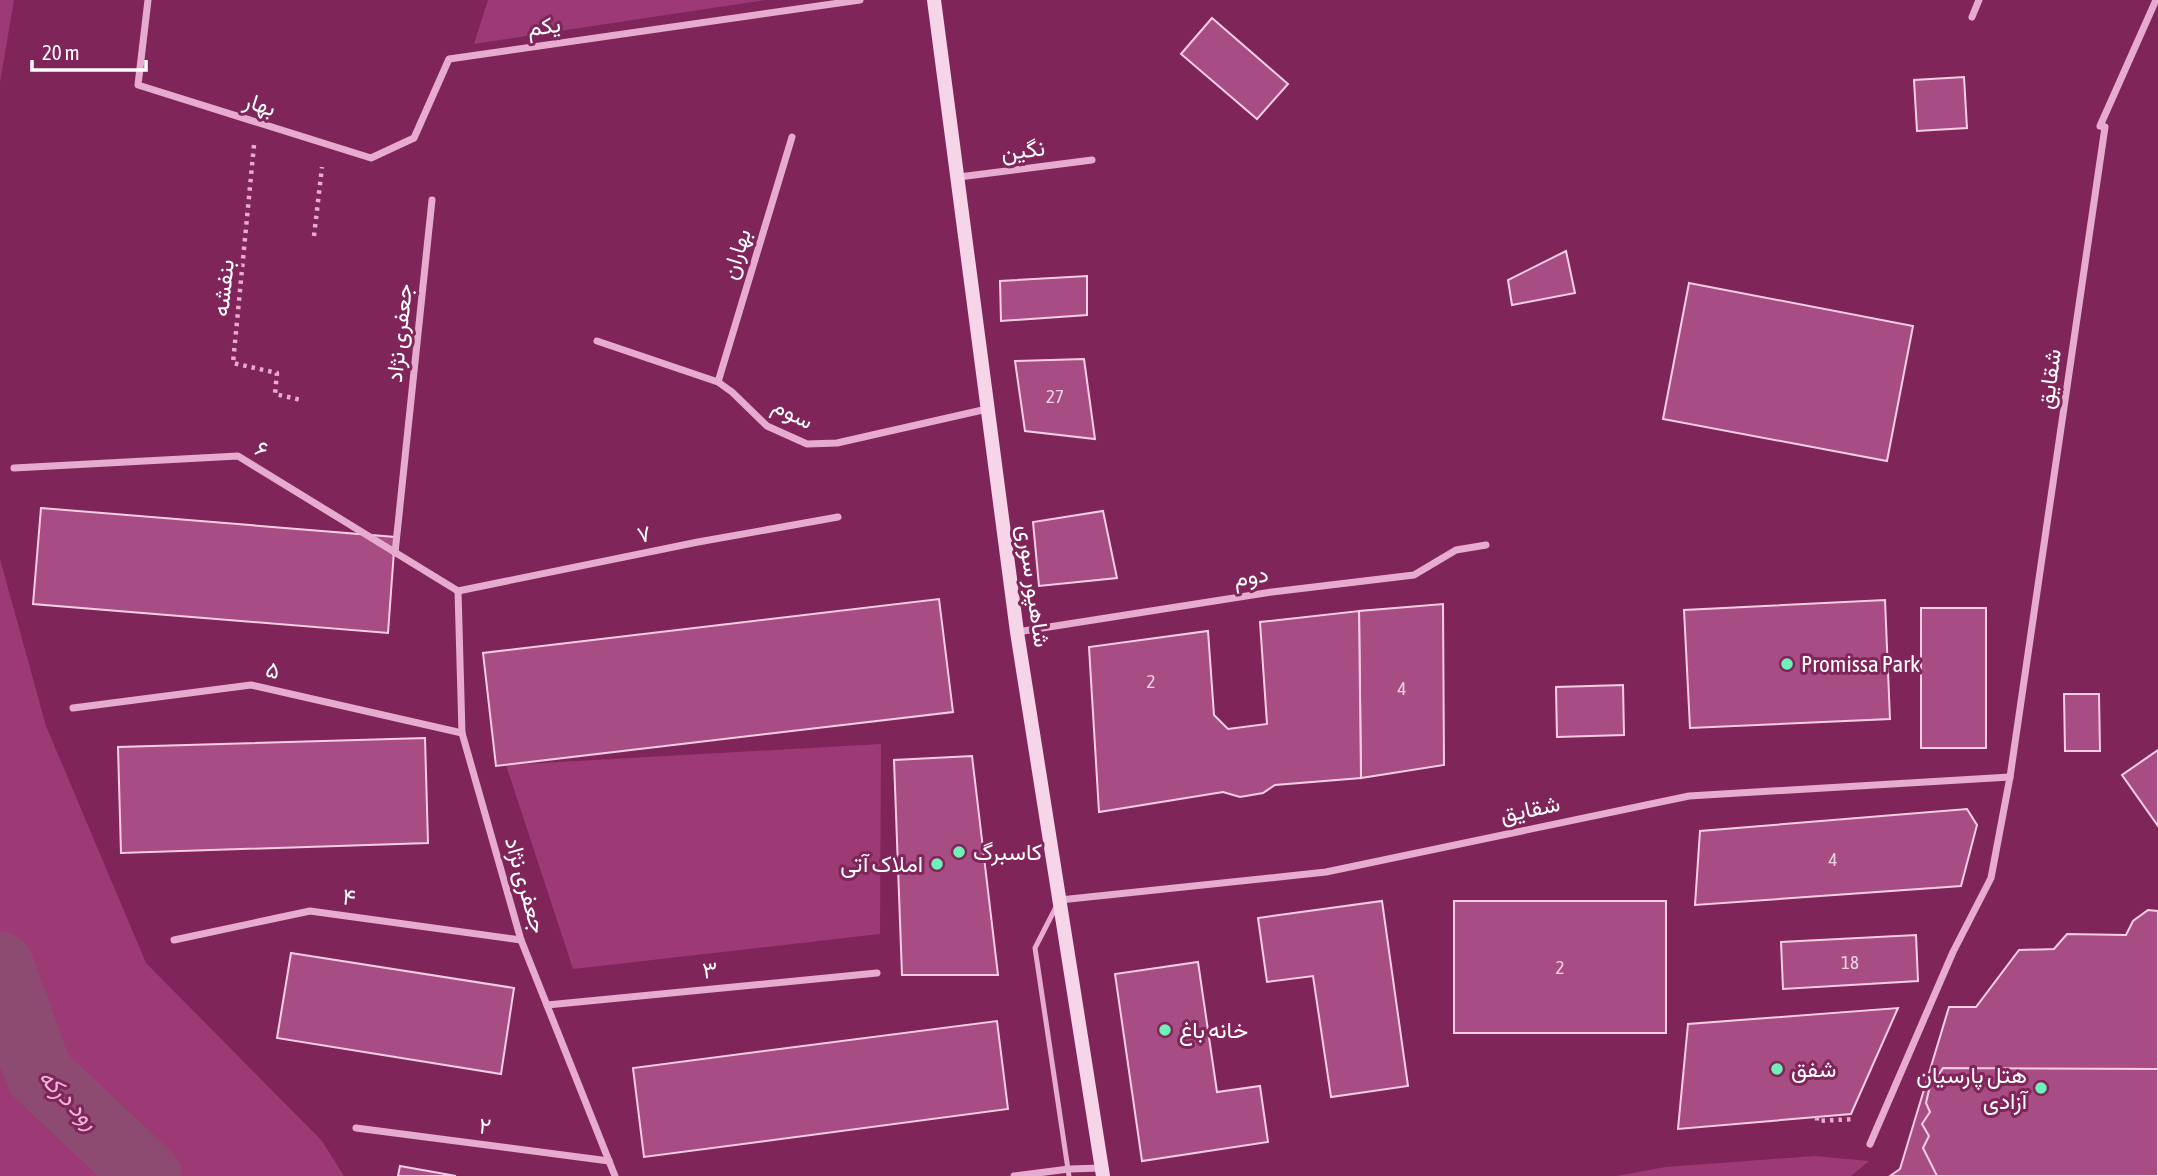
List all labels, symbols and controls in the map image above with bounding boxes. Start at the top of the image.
street label: یکم [526,11,563,43]
scale bar [32,28,145,72]
text: 20 m [42,40,80,64]
street label: بهار [239,86,279,123]
street label: نگین [1000,134,1047,167]
street label: بهاران [716,226,758,283]
street label: بنفشه [207,258,239,318]
street label: جعفری نژاد [381,282,419,384]
street label: شقایق [2032,347,2067,411]
house number: 27 [1046,385,1064,407]
street label: سوم [767,392,818,436]
street label: ۶ [251,435,273,463]
street label: ۷ [635,520,653,548]
street label: شاهپور سوری [1010,523,1055,649]
street label: دوم [1232,560,1271,594]
place label: Promissa Park [1801,651,1920,677]
street label: ۵ [263,656,283,684]
marker: Promissa Park [1779,656,1795,672]
house number: 2 [1147,670,1155,692]
house number: 4 [1398,677,1407,699]
street label: شقایق [1498,790,1562,829]
street label: جعفری نژاد [498,834,552,937]
place label: کاسبرگ [973,839,1042,867]
marker: کاسبرگ [951,844,967,860]
house number: 4 [1829,848,1838,870]
place label: املاک آتی [840,851,923,878]
marker: املاک آتی [929,856,945,872]
street label: ۴ [341,883,357,911]
house number: 18 [1841,951,1859,973]
street label: ۳ [701,956,719,984]
house number: 2 [1556,956,1564,978]
place label: خانه باغ [1179,1017,1248,1046]
marker: خانه باغ [1157,1022,1173,1038]
place label: شفق [1791,1056,1836,1083]
marker: شفق [1769,1061,1785,1077]
place label: هتل پارسیان آزادی [1916,1062,2029,1116]
water label: رود درکه [32,1063,104,1136]
marker: هتل پارسیان آزادی [2033,1080,2049,1096]
street label: ۲ [477,1112,493,1140]

